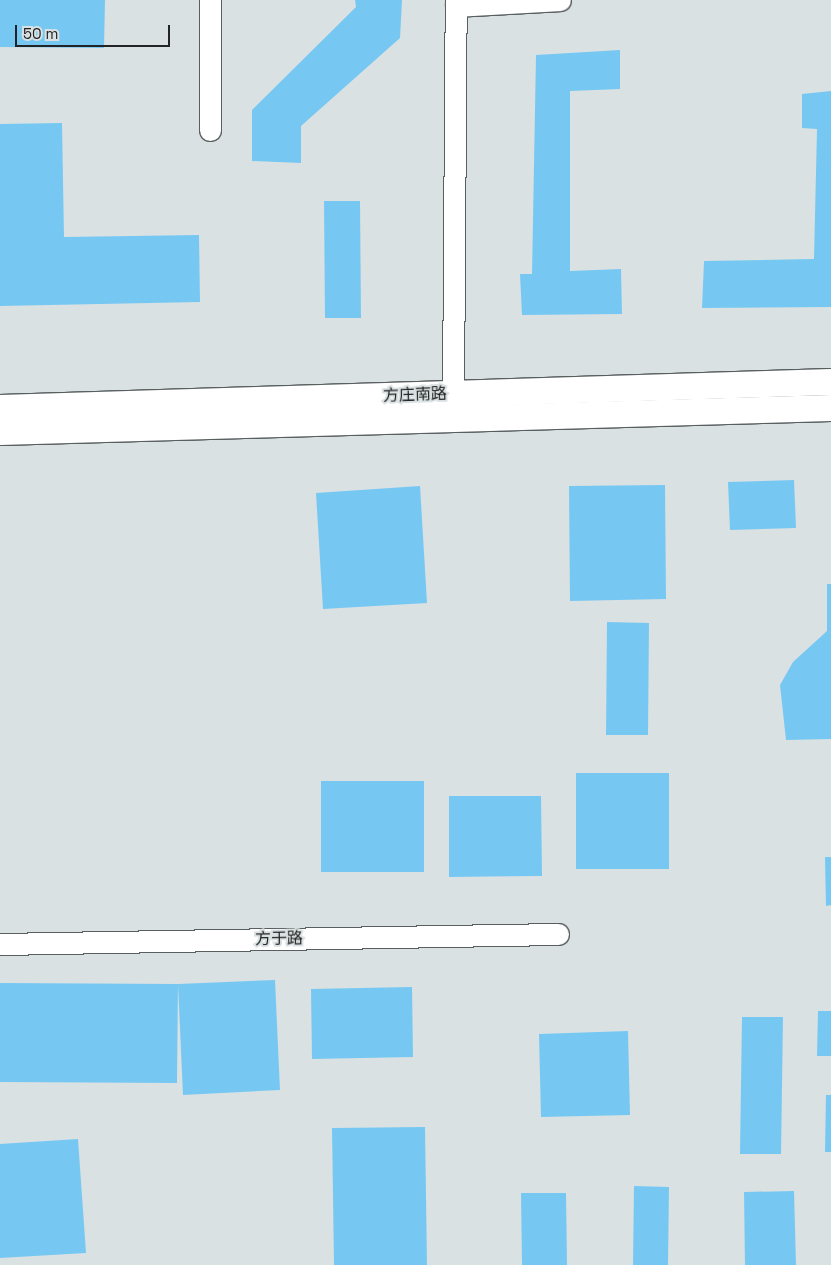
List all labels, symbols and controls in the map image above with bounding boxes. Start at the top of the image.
scale bar [18,15,172,47]
text: 50 m [23,24,58,43]
street label: 方庄南路 [383,384,447,406]
street label: 方于路 [255,929,303,949]

